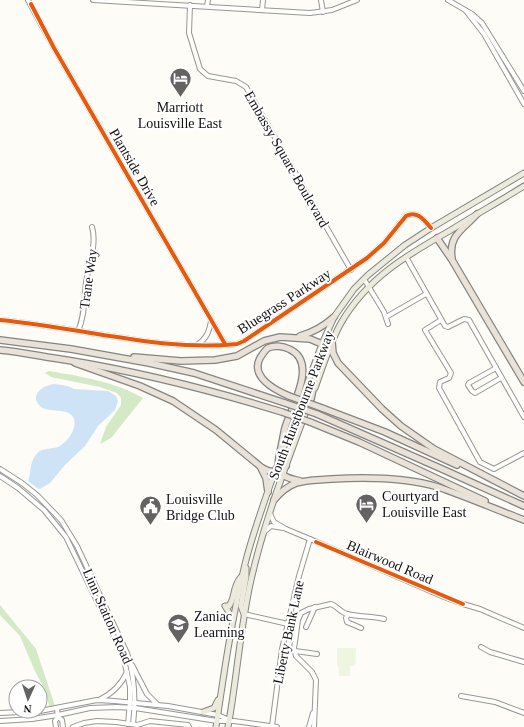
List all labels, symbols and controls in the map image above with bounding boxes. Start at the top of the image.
hotel icon: Marriott Louisville East [167,66,193,99]
street label: Embassy Square Boulevard [241,88,332,230]
place label: Marriott Louisville East [138,100,222,131]
street label: Plantside Drive [106,126,163,209]
street label: Trane Way [77,248,100,310]
street label: Bluegrass Parkway [235,266,334,337]
street label: South Hurstbourne Parkway [266,328,337,482]
place label: Courtyard Louisville East [382,489,466,520]
hotel icon: Courtyard Louisville East [353,491,379,524]
place label: Louisville Bridge Club [166,492,235,523]
public building icon: Louisville Bridge Club [137,494,163,527]
street label: Blairwood Road [344,538,435,587]
street label: Linn Station Road [80,566,135,666]
street label: Liberty Bank Lane [270,579,307,685]
place label: Zaniac Learning [194,609,245,640]
school or university icon: Zaniac Learning [165,611,191,644]
north arrow [8,679,48,719]
text: N [23,703,32,715]

